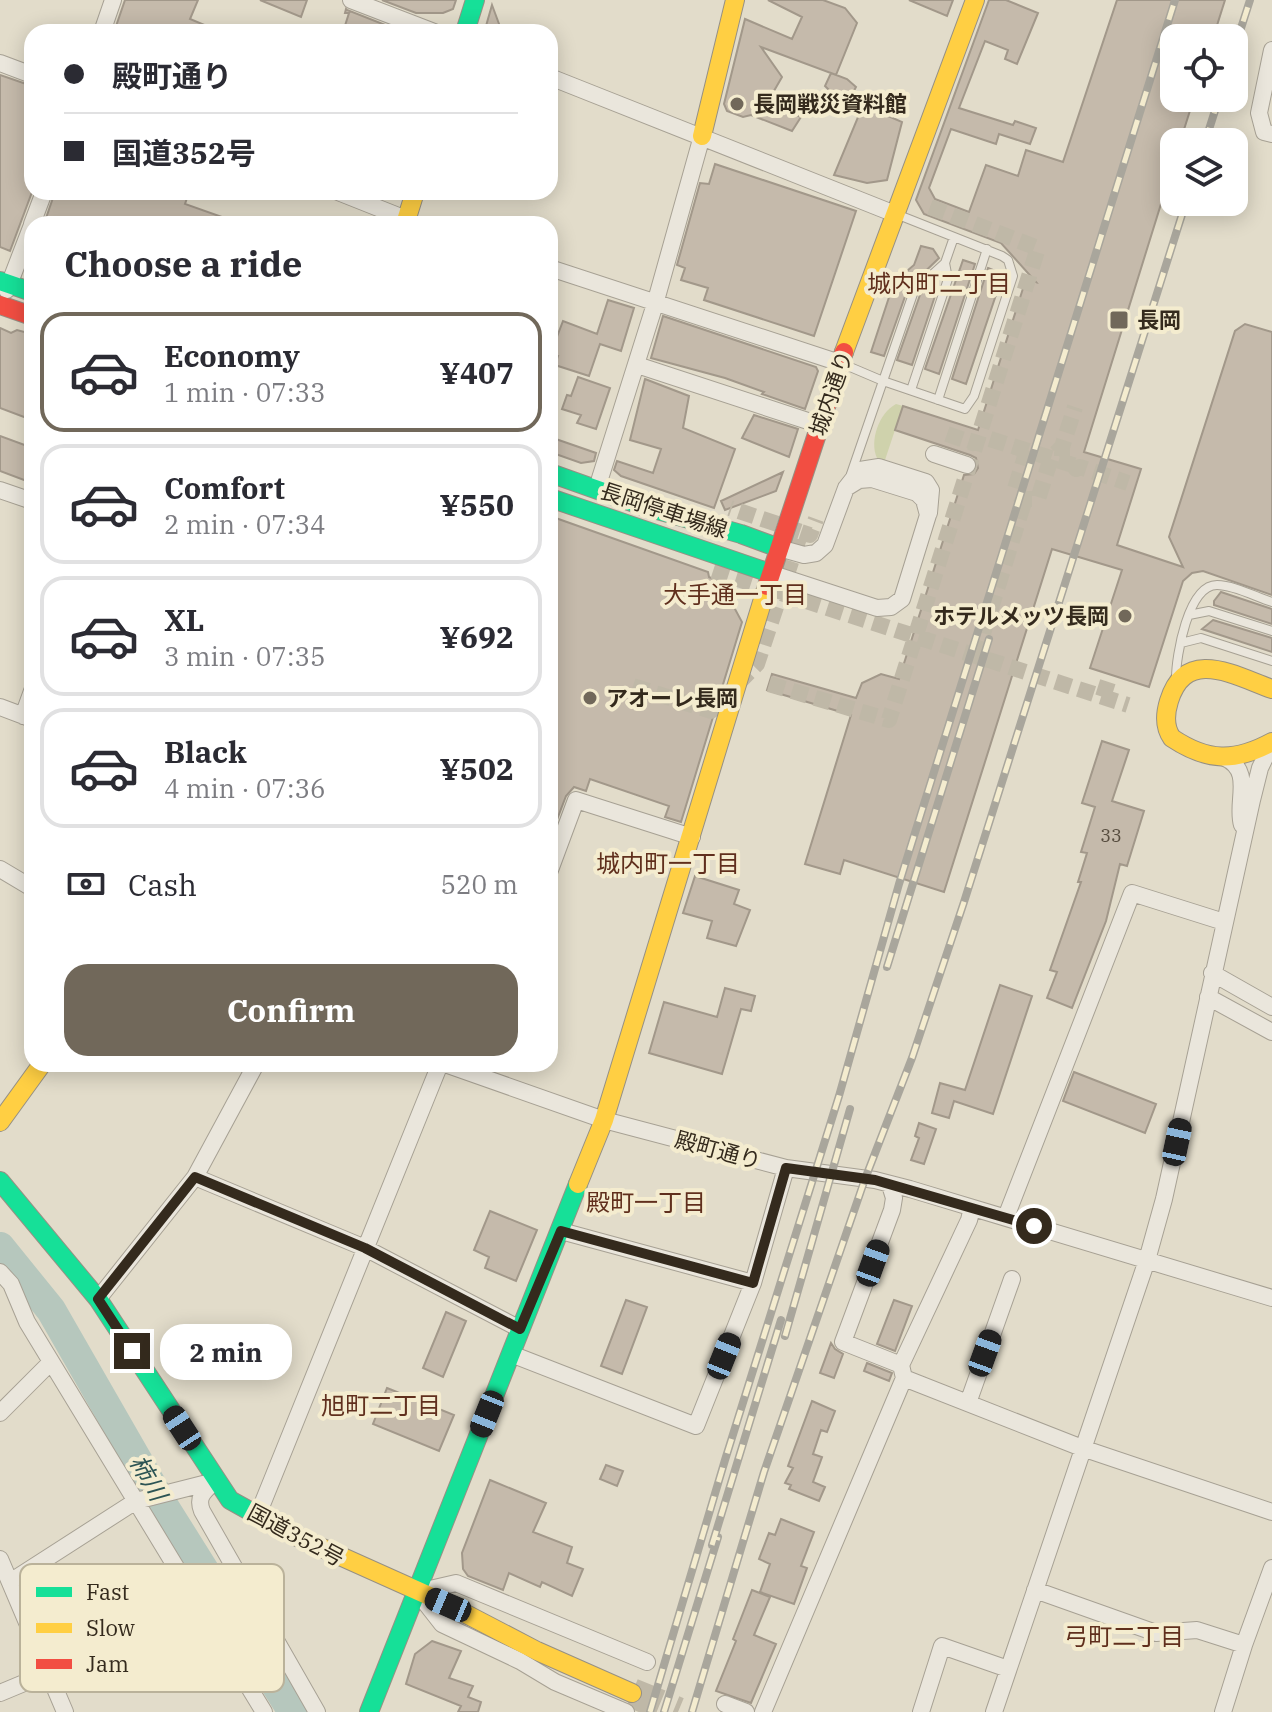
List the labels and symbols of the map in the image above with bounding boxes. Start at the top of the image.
place label: 長岡戦災資料館 [753,89,907,118]
marker: 長岡戦災資料館 [728,95,746,113]
district label: 城内町二丁目 [867,267,1011,299]
place label: 長岡 [1137,305,1181,334]
marker: 長岡 [1108,309,1130,331]
street label: 城内通り [802,347,859,439]
street label: 長岡停車場線 [597,475,731,544]
district label: 大手通一丁目 [663,578,807,610]
place label: ホテルメッツ長岡 [933,601,1109,630]
marker: ホテルメッツ長岡 [1116,607,1134,625]
place label: アオーレ長岡 [606,683,738,712]
marker: アオーレ長岡 [581,689,599,707]
house number: 33 [1100,824,1122,847]
district label: 城内町一丁目 [596,847,740,879]
car [1160,1116,1194,1168]
street label: 殿町通り [672,1124,764,1175]
district label: 殿町一丁目 [586,1186,706,1218]
route start [1016,1208,1052,1244]
car [854,1236,892,1290]
callout: 2 min [160,1323,292,1379]
car [966,1326,1004,1380]
car [704,1329,744,1383]
route end [114,1333,150,1369]
car [467,1387,507,1441]
district label: 旭町二丁目 [321,1389,441,1421]
car [159,1401,205,1455]
water label: 柿川 [123,1449,176,1509]
street label: 国道352号 [243,1497,350,1572]
legend [20,1564,284,1692]
text: Fast [86,1577,129,1606]
car [421,1585,475,1625]
text: Slow [86,1613,135,1642]
district label: 弓町二丁目 [1064,1620,1184,1652]
text: Jam [86,1649,129,1678]

